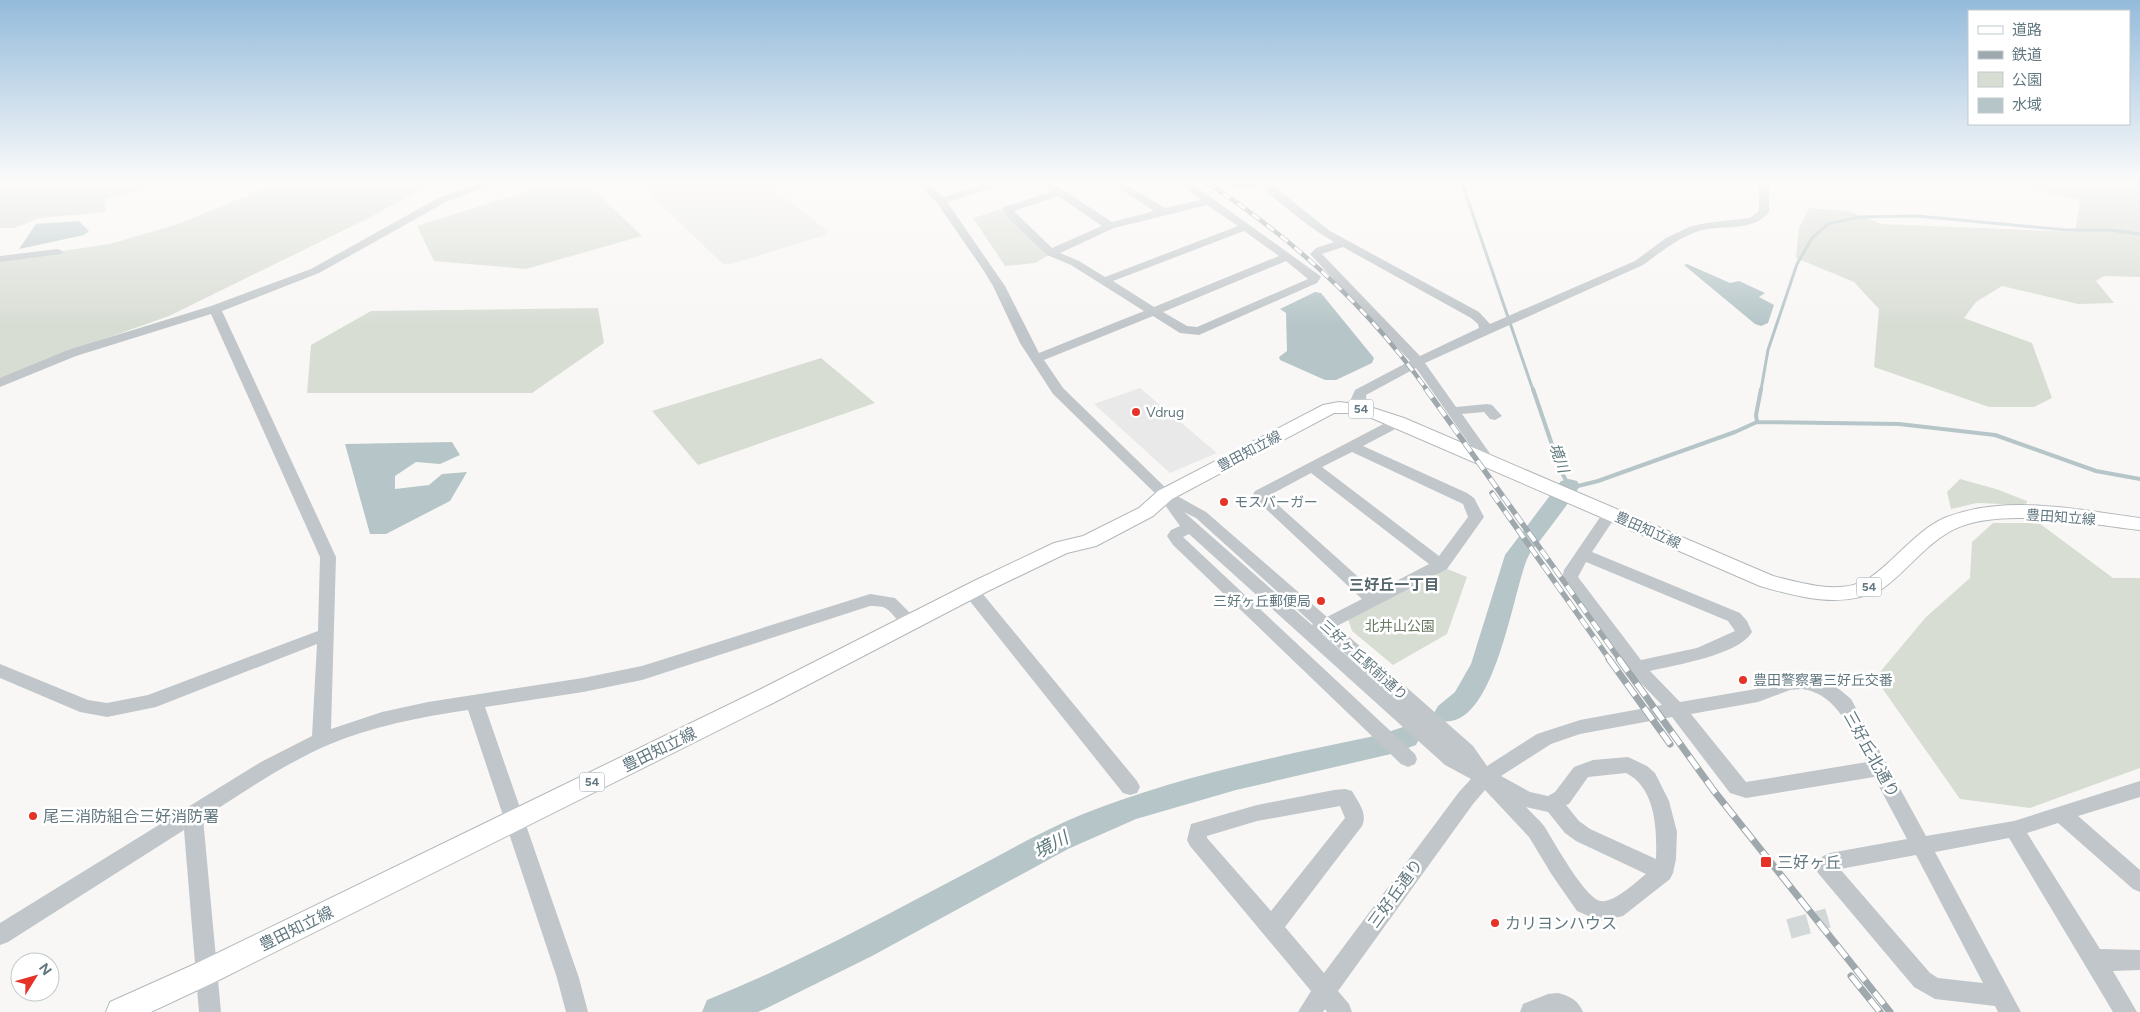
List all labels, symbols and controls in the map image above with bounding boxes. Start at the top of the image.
legend [1968,10,2130,125]
text: 道路 [2012,21,2042,39]
text: 鉄道 [2012,46,2042,64]
text: 公園 [2012,71,2042,89]
text: 水域 [2012,96,2042,114]
road number: 54 [1348,399,1374,418]
place label: Vdrug [1146,404,1184,421]
marker: Vdrug [1130,406,1142,418]
street label: 豊田知立線 [1214,428,1284,475]
water label: 境川 [1545,441,1573,477]
place label: モスバーガー [1234,494,1318,511]
marker: モスバーガー [1218,496,1230,508]
street label: 豊田知立線 [2025,507,2096,528]
street label: 豊田知立線 [1612,508,1683,552]
district label: 三好丘一丁目 [1349,576,1439,594]
road number: 54 [1856,578,1882,596]
place label: 三好ヶ丘郵便局 [1213,593,1311,610]
marker: 三好ヶ丘郵便局 [1315,595,1327,607]
street label: 三好ヶ丘駅前通り [1316,617,1411,704]
park label: 北井山公園 [1365,618,1435,635]
place label: 豊田警察署三好丘交番 [1753,672,1893,689]
marker: 豊田警察署三好丘交番 [1737,674,1749,686]
street label: 三好丘北通り [1840,708,1903,801]
street label: 豊田知立線 [619,723,699,776]
road number: 54 [580,772,604,792]
place label: 尾三消防組合三好消防署 [43,807,219,826]
marker: 尾三消防組合三好消防署 [27,810,39,822]
water label: 境川 [1030,826,1074,863]
place label: 三好ヶ丘 [1777,853,1841,872]
street label: 三好丘通り [1364,855,1427,931]
marker: 三好ヶ丘 [1759,855,1773,869]
street label: 豊田知立線 [256,902,336,955]
place label: カリヨンハウス [1505,914,1617,933]
marker: カリヨンハウス [1489,917,1501,929]
north arrow [10,952,60,1002]
text: N [35,960,55,979]

